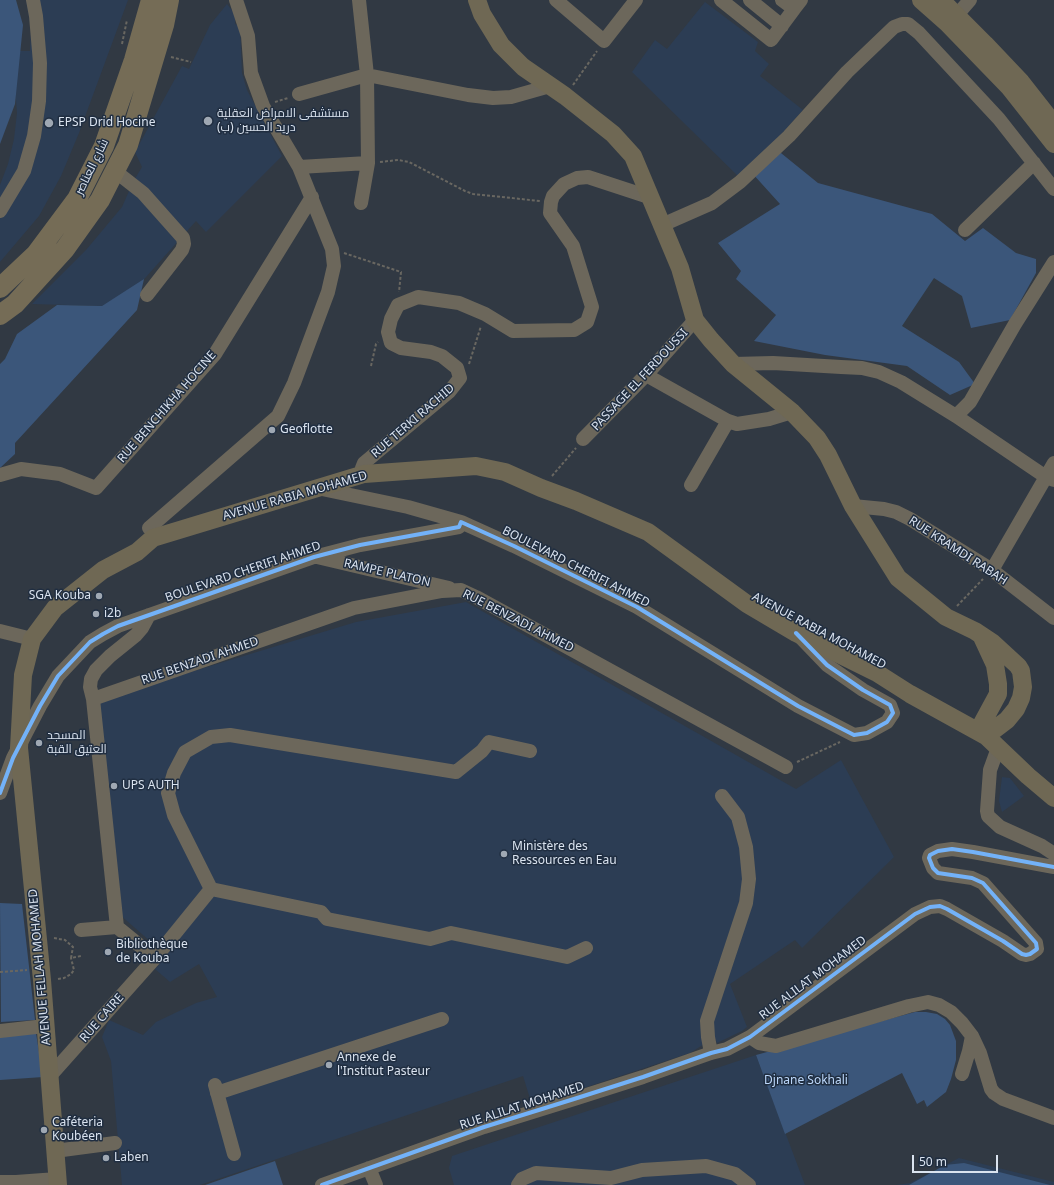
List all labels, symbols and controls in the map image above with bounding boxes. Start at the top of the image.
place label: مستشفى الامراض العقلية دريد الحسين (ب) [217,107,349,135]
marker: مستشفى الامراض العقلية دريد الحسين (ب) [202,115,214,127]
place label: EPSP Drid Hocine [58,116,155,130]
marker: EPSP Drid Hocine [43,117,55,129]
street label: شارع العناصر [72,137,112,197]
street label: PASSAGE EL FERDOUSSI [589,326,691,434]
street label: RUE BENCHIKHA HOCINE [115,348,219,466]
street label: RUE TERKI RACHID [368,381,458,461]
place label: Geoflotte [280,423,333,437]
marker: Geoflotte [267,425,277,435]
street label: AVENUE RABIA MOHAMED [221,468,369,524]
street label: RUE KRAMDI RABAH [906,514,1010,588]
street label: BOULEVARD CHERIFI AHMED [500,523,652,611]
street label: BOULEVARD CHERIFI AHMED [163,539,323,605]
street label: RAMPE PLATON [342,556,432,590]
street label: RUE BENZADI AHMED [460,587,576,655]
place label: SGA Kouba [29,589,91,603]
street label: AVENUE RABIA MOHAMED [750,590,888,672]
marker: SGA Kouba [94,591,104,601]
place label: i2b [104,607,121,621]
marker: i2b [91,609,101,619]
street label: RUE BENZADI AHMED [140,634,260,688]
place label: المسجد العتيق القبة [47,729,107,757]
marker: المسجد العتيق القبة [34,738,44,748]
place label: UPS AUTH [122,779,180,793]
marker: UPS AUTH [109,781,119,791]
place label: Ministère des Ressources en Eau [512,840,617,868]
marker: Ministère des Ressources en Eau [499,849,509,859]
street label: AVENUE FELLAH MOHAMED [26,888,54,1046]
street label: RUE ALILAT MOHAMED [757,933,869,1023]
place label: Bibliothèque de Kouba [116,938,188,966]
marker: Bibliothèque de Kouba [103,947,113,957]
street label: RUE CAIRE [77,991,127,1045]
place label: Annexe de l'Institut Pasteur [337,1051,430,1079]
marker: Annexe de l'Institut Pasteur [324,1060,334,1070]
park label: Djnane Sokhali [764,1074,848,1088]
street label: RUE ALILAT MOHAMED [458,1079,586,1133]
place label: Caféteria Koubéen [52,1116,103,1144]
marker: Caféteria Koubéen [39,1125,49,1135]
scale bar [914,1147,1000,1173]
place label: Laben [114,1151,149,1165]
marker: Laben [101,1153,111,1163]
text: 50 m [919,1153,947,1170]

